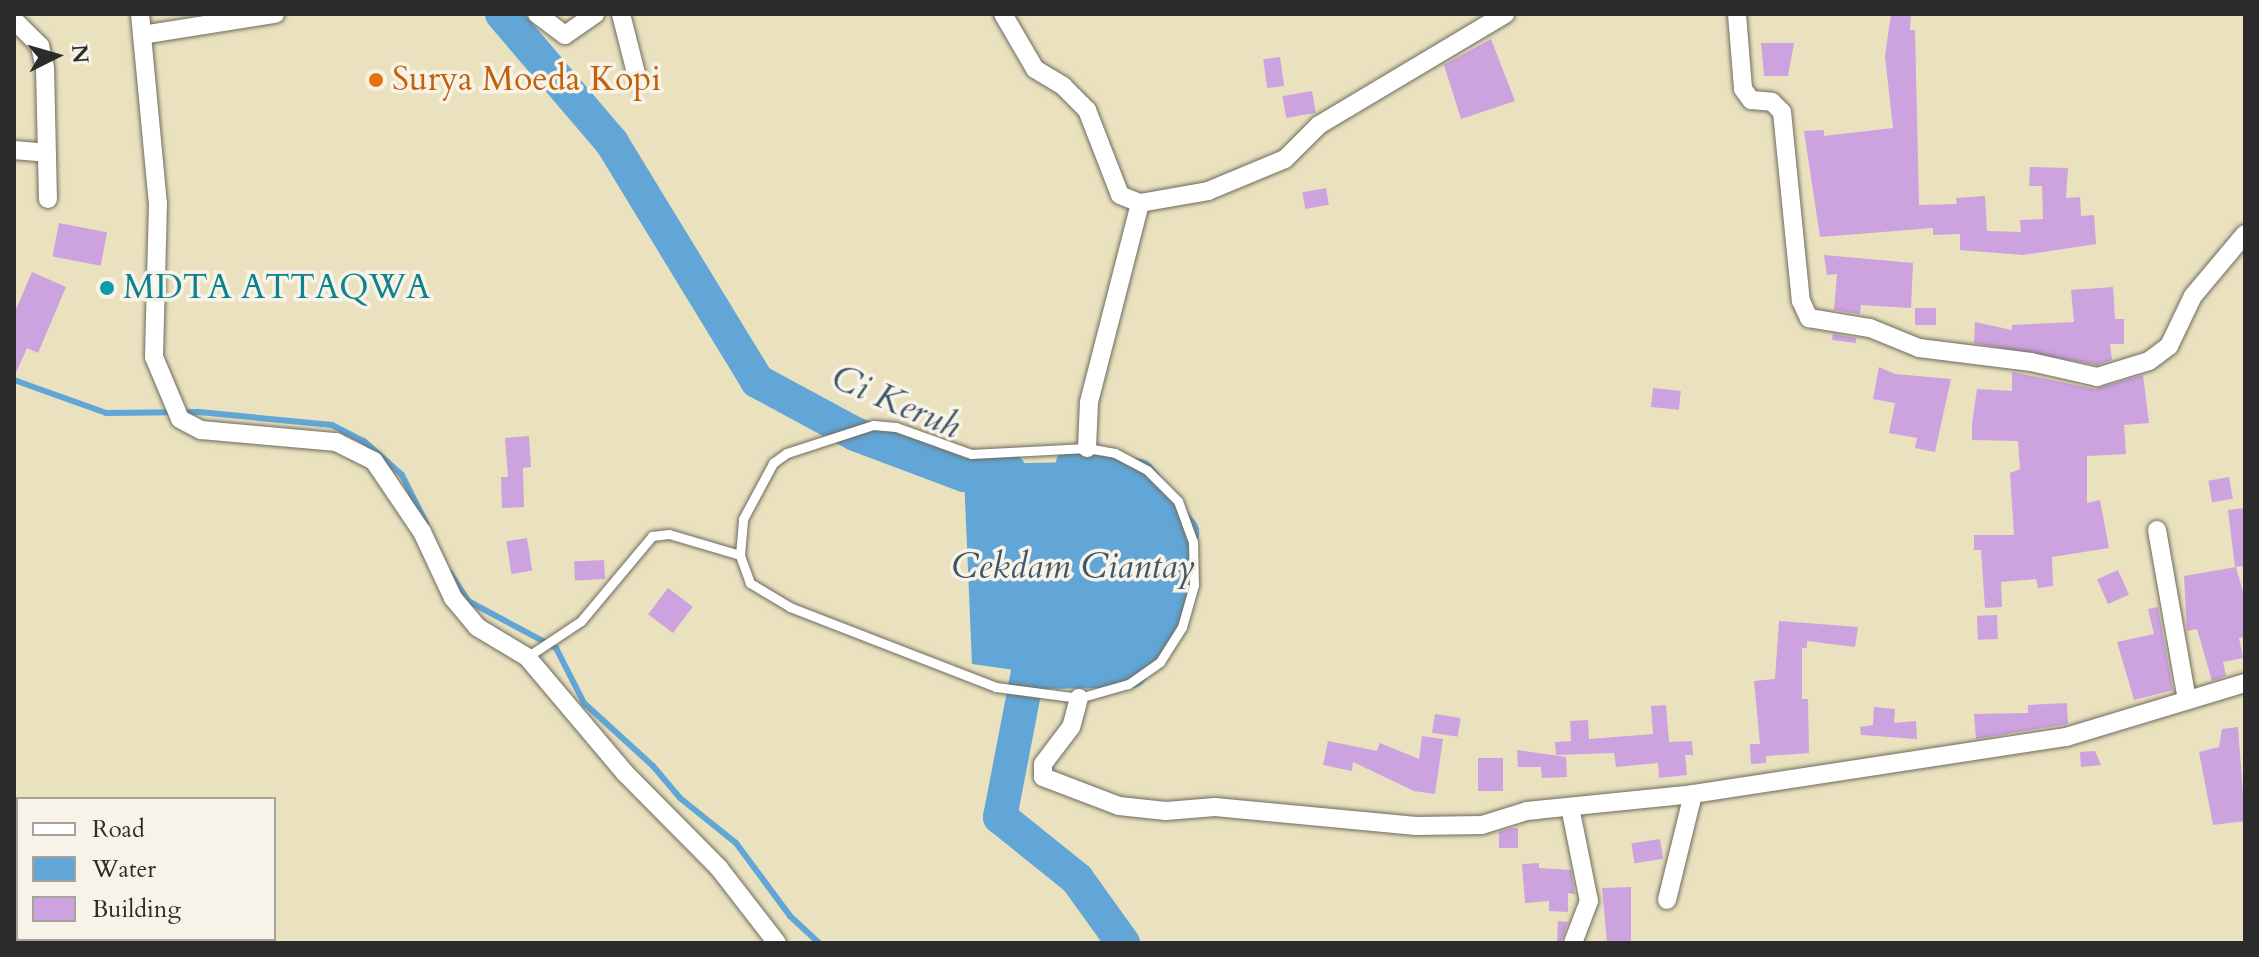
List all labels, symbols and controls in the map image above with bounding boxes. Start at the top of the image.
north arrow [16,16,96,96]
text: N [64,43,96,65]
place label: Surya Moeda Kopi [392,60,661,100]
marker: Surya Moeda Kopi [367,71,385,89]
place label: MDTA ATTAQWA [123,268,430,308]
marker: MDTA ATTAQWA [98,279,116,297]
water label: Ci Keruh [825,356,967,448]
water label: Cekdam Ciantay [951,545,1195,589]
legend [16,797,276,941]
text: Road [92,813,145,846]
text: Water [92,853,156,886]
text: Building [92,893,181,926]

